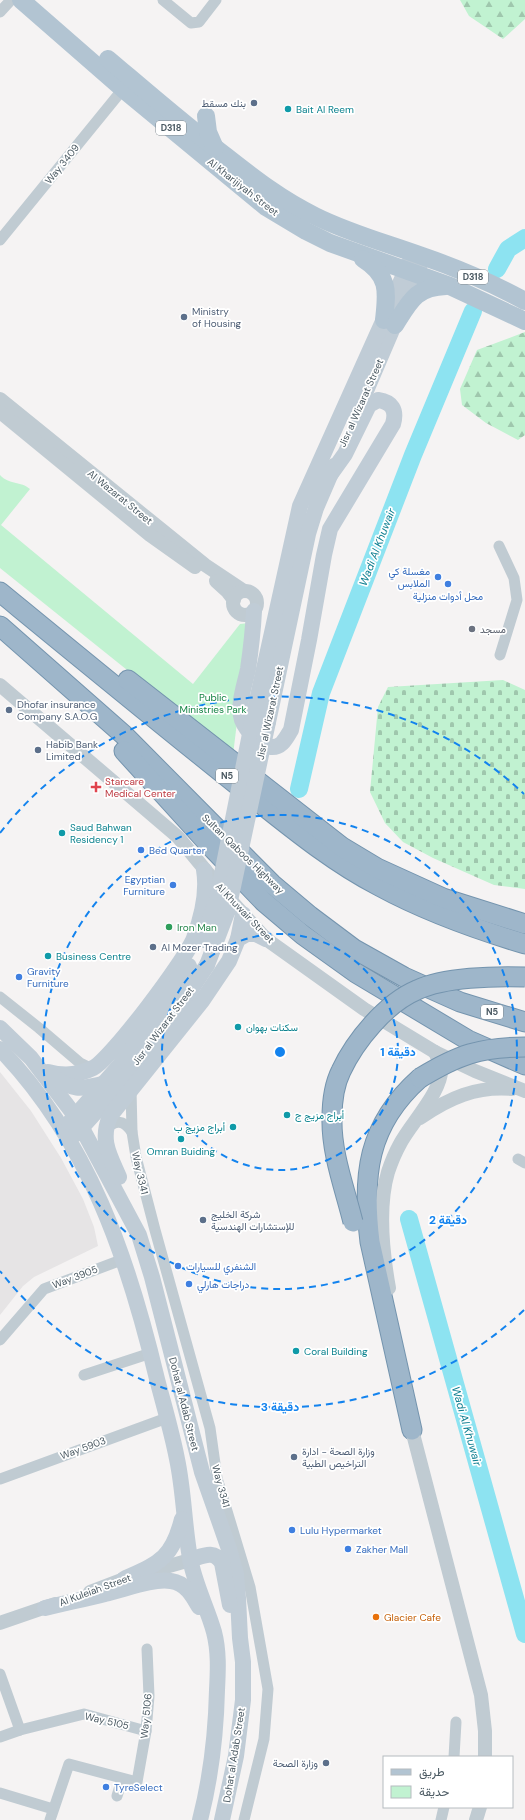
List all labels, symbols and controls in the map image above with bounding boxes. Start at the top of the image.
place label: بنك مسقط [202,97,246,110]
marker: بنك مسقط [249,98,259,108]
place label: Bait Al Reem [296,103,354,116]
marker: Bait Al Reem [283,104,293,114]
road number: D318 [156,121,186,135]
street label: Way 3409 [42,141,82,187]
street label: Al Kharijiyah Street [205,155,281,219]
road number: D318 [458,270,488,284]
place label: Ministry of Housing [192,305,242,330]
marker: Ministry of Housing [179,312,189,322]
street label: Jisr al Wizarat Street [336,357,386,449]
street label: Al Wazarat Street [85,467,155,527]
water label: Wadi Al Khuwair [356,505,399,588]
place label: مغسلة كي الملابس [389,565,430,590]
marker: مغسلة كي الملابس [433,572,443,582]
marker: محل أدوات منزلية [443,579,453,589]
place label: محل أدوات منزلية [413,590,483,603]
place label: مسجد [480,623,506,636]
marker: مسجد [467,624,477,634]
street label: Jisr al Wizarat Street [254,665,286,761]
park label: Public Ministries Park [180,691,246,716]
place label: Dhofar insurance Company S.A.O.G [17,698,97,723]
marker: Dhofar insurance Company S.A.O.G [4,705,14,715]
place label: Habib Bank Limited [46,738,98,763]
marker: Habib Bank Limited [33,745,43,755]
road number: N5 [216,769,238,783]
place label: Starcare Medical Center [105,775,176,800]
marker: Starcare Medical Center [90,781,102,793]
street label: Sultan Qaboos Highway [199,811,287,897]
place label: Saud Bahwan Residency 1 [70,821,132,846]
marker: Saud Bahwan Residency 1 [57,828,67,838]
place label: Bed Quarter [149,844,206,857]
marker: Bed Quarter [136,845,146,855]
place label: Egyptian Furniture [123,873,165,898]
marker: Egyptian Furniture [168,880,178,890]
street label: Al Khuwair Street [213,880,277,946]
place label: Iron Man [177,921,217,934]
marker: Iron Man [164,922,174,932]
place label: Al Mozer Trading [161,941,238,954]
marker: Al Mozer Trading [148,942,158,952]
place label: Business Centre [56,950,131,963]
marker: Business Centre [43,951,53,961]
place label: Gravity Furniture [27,965,69,990]
marker: Gravity Furniture [14,972,24,982]
street label: Jisr al Wizarat Street [129,984,197,1068]
road number: N5 [481,1005,503,1019]
place label: سكنات بهوان [246,1021,298,1034]
marker: سكنات بهوان [233,1022,243,1032]
text: 1 دقيقة [380,1044,416,1060]
centre of rings [273,1045,287,1059]
place label: أبراج مزيج ج [295,1109,345,1122]
marker: أبراج مزيج ج [282,1110,292,1120]
place label: أبراج مزيج ب [174,1121,226,1134]
marker: أبراج مزيج ب [228,1122,238,1132]
marker: Omran Buiding [176,1134,186,1144]
place label: Omran Buiding [147,1145,216,1158]
street label: Way 3341 [129,1150,151,1196]
place label: شركة الخليج للإستشارات الهندسية [211,1208,295,1233]
text: 2 دقيقة [429,1212,467,1228]
marker: شركة الخليج للإستشارات الهندسية [198,1215,208,1225]
place label: الشنفري للسيارات [186,1260,256,1275]
marker: الشنفري للسيارات [173,1261,183,1271]
street label: Way 3905 [50,1262,100,1292]
place label: دراجات هارلي [197,1278,249,1293]
marker: دراجات هارلي [184,1279,194,1289]
place label: Coral Building [304,1345,368,1358]
marker: Coral Building [291,1346,301,1356]
street label: Dohat al Adab Street [166,1356,202,1452]
water label: Wadi Al Khuwair [449,1385,485,1468]
text: 3 دقيقة [261,1399,299,1415]
street label: Way 5903 [58,1434,108,1462]
place label: وزارة الصحة - ادارة التراخيص الطبية [302,1445,375,1470]
marker: وزارة الصحة - ادارة التراخيص الطبية [289,1452,299,1462]
street label: Way 3341 [209,1463,233,1509]
place label: Lulu Hypermarket [300,1524,382,1537]
marker: Lulu Hypermarket [287,1525,297,1535]
place label: Zakher Mall [356,1543,408,1556]
marker: Zakher Mall [343,1544,353,1554]
street label: Al Kuleiah Street [57,1571,133,1609]
place label: Glacier Cafe [384,1611,441,1624]
marker: Glacier Cafe [371,1612,381,1622]
street label: Way 5106 [138,1693,154,1739]
street label: Dohat al Adab Street [220,1706,248,1803]
street label: Way 5105 [84,1710,130,1732]
legend [383,1756,513,1808]
place label: وزارة الصحة [273,1757,318,1770]
marker: وزارة الصحة [321,1758,331,1768]
text: طريق [419,1764,445,1780]
place label: TyreSelect [114,1781,163,1794]
marker: TyreSelect [101,1782,111,1792]
text: حديقة [419,1784,449,1800]

